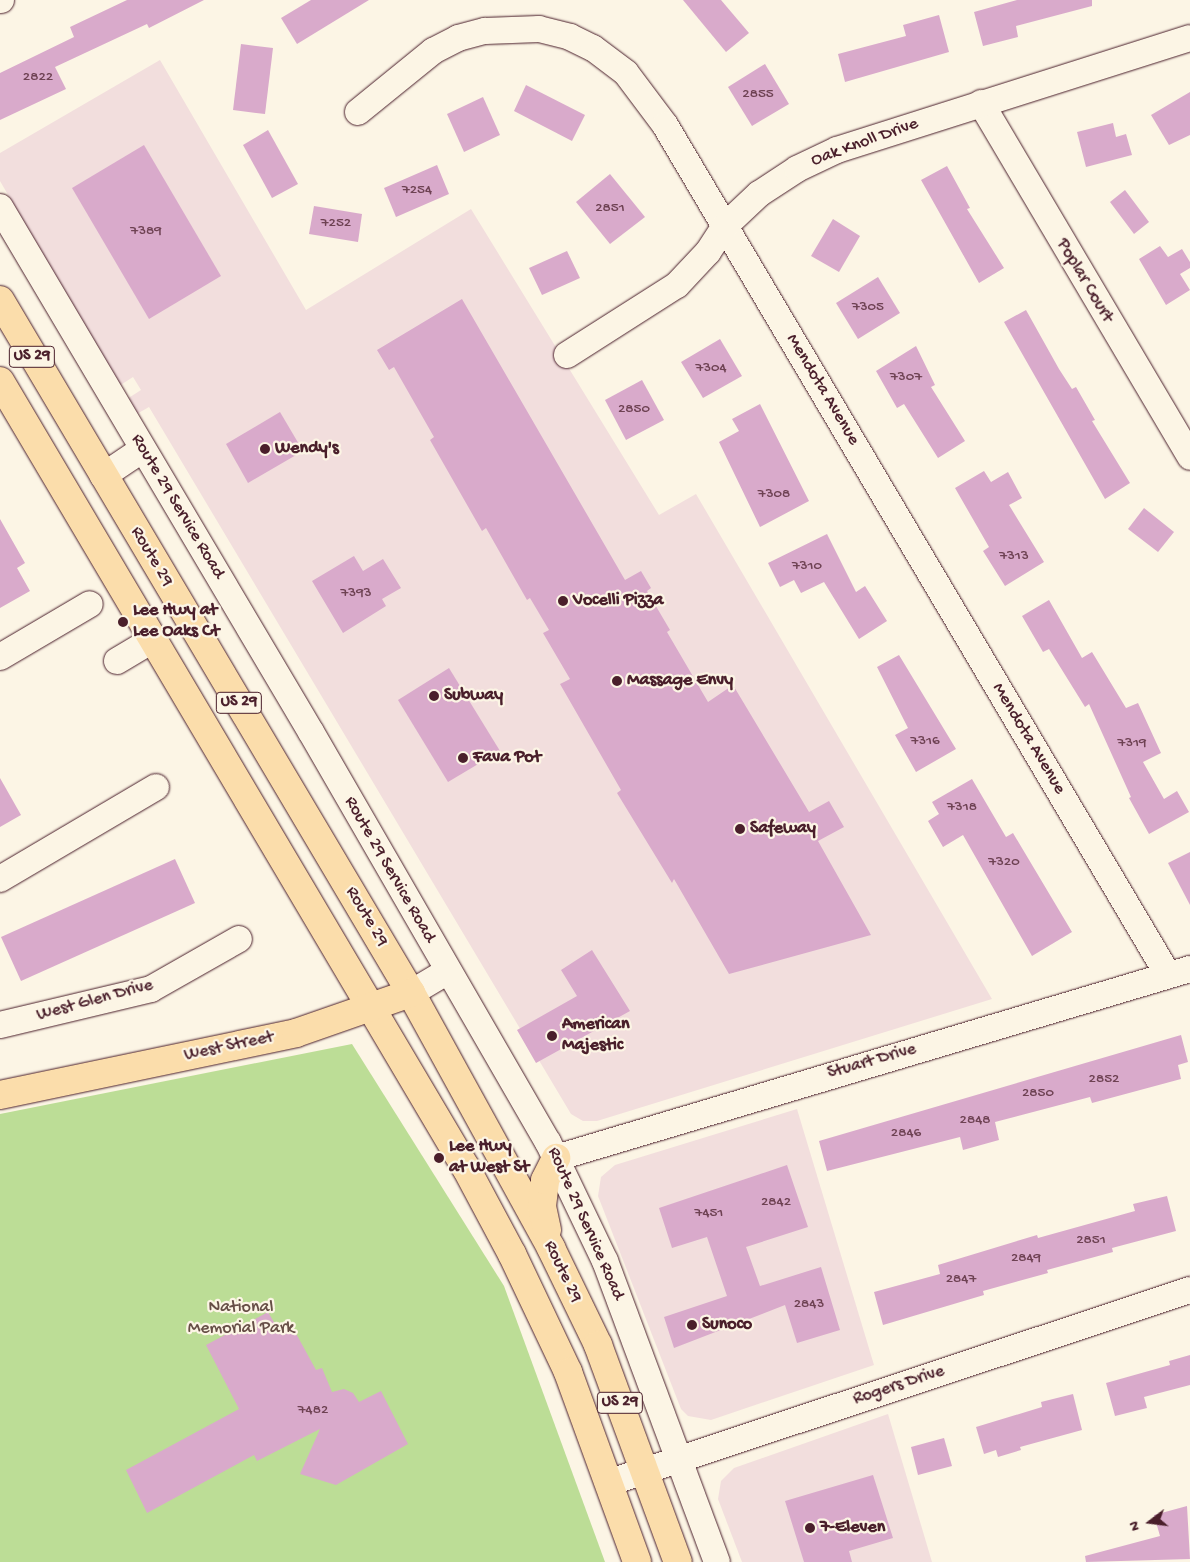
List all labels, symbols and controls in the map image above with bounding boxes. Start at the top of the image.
house number: 2822 [23,69,53,87]
house number: 2855 [742,86,774,104]
street label: Oak Knoll Drive [809,114,921,172]
house number: 7254 [402,182,432,200]
house number: 2851 [595,200,625,218]
house number: 7252 [321,215,351,233]
house number: 7389 [130,223,162,241]
street label: Poplar Court [1051,235,1117,327]
house number: 7305 [852,299,884,317]
street label: Mendota Avenue [780,330,864,450]
road number: US 29 [8,344,56,371]
house number: 7304 [695,360,727,378]
house number: 7307 [890,369,922,387]
house number: 2850 [618,401,650,419]
street label: Route 29 Service Road [125,431,229,583]
place label: Wendy's [275,438,339,460]
marker: Wendy's [259,443,271,455]
house number: 7308 [758,486,790,504]
street label: Route 29 [125,523,177,591]
house number: 7313 [999,548,1029,566]
house number: 7310 [792,558,822,576]
house number: 7393 [341,585,371,603]
place label: Vocelli Pizza [573,590,664,612]
marker: Vocelli Pizza [557,595,569,607]
place label: Lee Hwy at Lee Oaks Ct [133,601,219,644]
marker: Lee Hwy at Lee Oaks Ct [117,616,129,628]
place label: Massage Envy [627,670,733,692]
marker: Massage Envy [611,675,623,687]
street label: Mendota Avenue [986,679,1070,799]
place label: Subway [444,685,503,707]
road number: US 29 [215,690,263,716]
marker: Subway [428,690,440,702]
house number: 7316 [910,733,940,751]
house number: 7319 [1117,735,1147,753]
place label: Fava Pot [473,747,541,769]
marker: Fava Pot [457,752,469,764]
street label: Route 29 Service Road [338,793,440,947]
house number: 7318 [947,799,977,817]
place label: Safeway [750,818,816,840]
marker: Safeway [734,823,746,835]
house number: 7320 [988,854,1020,872]
street label: Route 29 [340,883,392,951]
street label: West Glen Drive [34,975,156,1027]
place label: American Majestic [562,1015,630,1058]
street label: West Street [182,1027,276,1067]
marker: American Majestic [546,1030,558,1042]
street label: Stuart Drive [825,1039,919,1085]
house number: 2852 [1089,1071,1119,1089]
house number: 2850 [1022,1085,1054,1103]
house number: 2848 [960,1112,990,1130]
house number: 2846 [891,1125,921,1143]
place label: Lee Hwy at West St [449,1137,529,1180]
street label: Route 29 Service Road [542,1144,628,1304]
marker: Lee Hwy at West St [433,1152,445,1164]
house number: 2842 [761,1194,791,1212]
house number: 7451 [695,1205,723,1223]
house number: 2851 [1076,1232,1106,1250]
street label: Route 29 [538,1238,586,1306]
house number: 2849 [1011,1250,1041,1268]
house number: 2847 [946,1271,976,1289]
house number: 2843 [794,1296,824,1314]
park label: National Memorial Park [188,1298,294,1340]
place label: Sunoco [702,1314,752,1336]
marker: Sunoco [686,1319,698,1331]
street label: Rogers Drive [851,1361,947,1411]
road number: US 29 [596,1390,644,1416]
house number: 7482 [298,1402,328,1420]
north arrow [1125,1497,1175,1547]
place label: 7-Eleven [820,1517,885,1539]
text: N [1126,1519,1144,1533]
marker: 7-Eleven [804,1522,816,1534]

